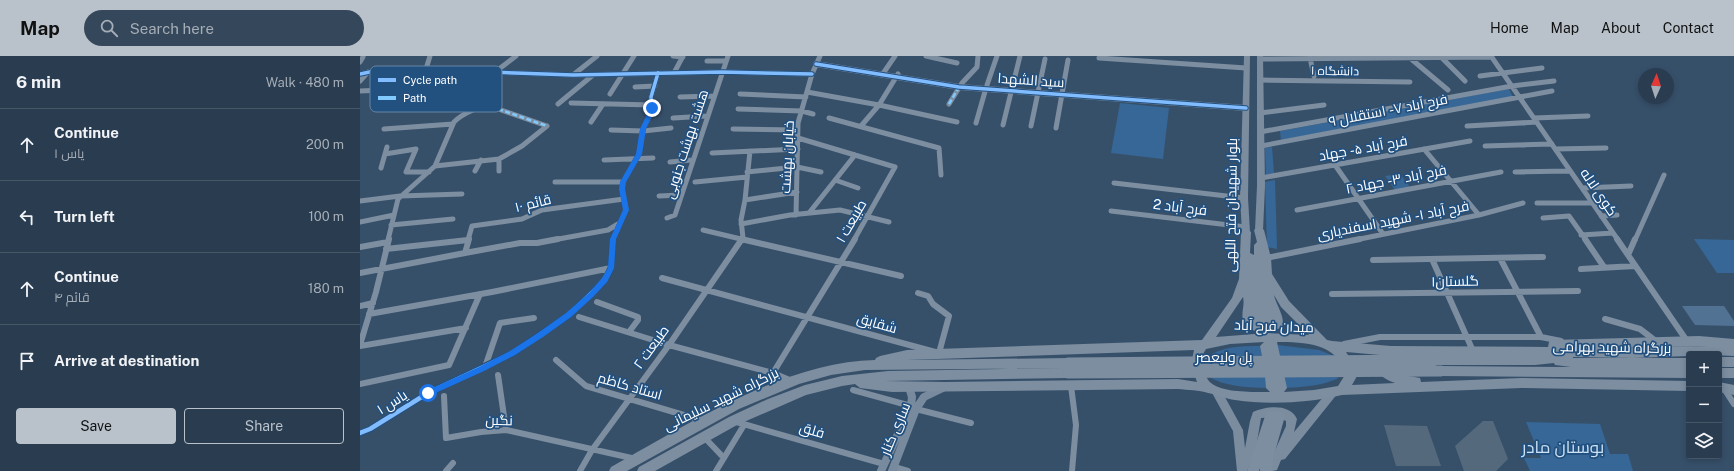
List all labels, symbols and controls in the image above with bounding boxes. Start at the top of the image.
search box [84,10,364,46]
text: Map [20,17,60,39]
icon: search [98,17,120,39]
text: Search here [130,20,214,37]
text: Home [1490,20,1529,36]
text: Map [1551,20,1579,36]
text: About [1601,20,1641,36]
text: Contact [1663,20,1714,36]
street label: دانشگاه ۱ [1311,64,1359,78]
legend [370,66,502,112]
north arrow [1638,68,1674,104]
street label: سید الشهدا [997,70,1065,90]
text: 6 min [16,72,61,92]
text: Cycle path [403,74,457,86]
text: Walk · 480 m [266,75,344,90]
street label: هشت بهشت جنوبی [661,87,711,201]
street label: فرح آباد ۷ - استقلال ۹ [1327,91,1449,130]
text: Path [403,92,426,104]
route end [643,99,661,117]
street label: خیابان بهشت [777,120,797,194]
text: Continue [54,124,119,141]
street label: فرح آباد ۵ - جهاد [1317,132,1409,165]
icon: ahead [16,134,38,156]
text: 200 m [306,137,344,152]
street label: بلوار شهیدان فتح اللهی [1222,138,1241,272]
text: یاس ۱ [54,146,84,161]
street label: فرح آباد ۳ - جهاد ۲ [1344,161,1448,198]
street label: کوی لاله [1577,165,1621,219]
street label: قائم ۱۰ [513,191,553,217]
street label: فرح آباد 2 [1152,196,1208,219]
street label: طبیعت ۱ [832,197,870,245]
street label: فرح آباد ۱ - شهید اسفندیاری [1316,197,1471,244]
icon: left [16,206,38,228]
text: Turn left [54,208,115,225]
text: 100 m [308,209,344,224]
text: Continue [54,268,119,285]
street label: گلستان۱ [1431,273,1479,289]
icon: ahead [16,278,38,300]
text: 180 m [308,281,344,296]
text: قائم ۴ [54,290,90,305]
street label: شقایق [855,310,899,337]
street label: میدان فرح آباد [1234,317,1314,336]
street label: طبیعت ۲ [630,322,672,372]
street label: بزرگراه شهید بهرامی [1552,338,1672,356]
street label: پل ولیعصر [1194,349,1253,367]
icon: arrive [16,350,38,372]
map controls [1686,351,1722,459]
button: + [1686,351,1722,387]
text: Arrive at destination [54,352,199,369]
street label: بزرگراه شهید سلیمانی [661,364,781,434]
street label: استاد کاظم [595,369,664,405]
route start [419,384,437,402]
street label: یاس ۱ [374,386,410,417]
button: − [1686,387,1722,423]
street label: ساری کنار [876,400,913,459]
button: Save [16,408,176,444]
button: Share [184,408,344,444]
street label: نگین [485,412,513,428]
street label: فلق [797,419,826,442]
button: layers [1686,423,1722,459]
park label: بوستان مادر [1521,437,1604,458]

